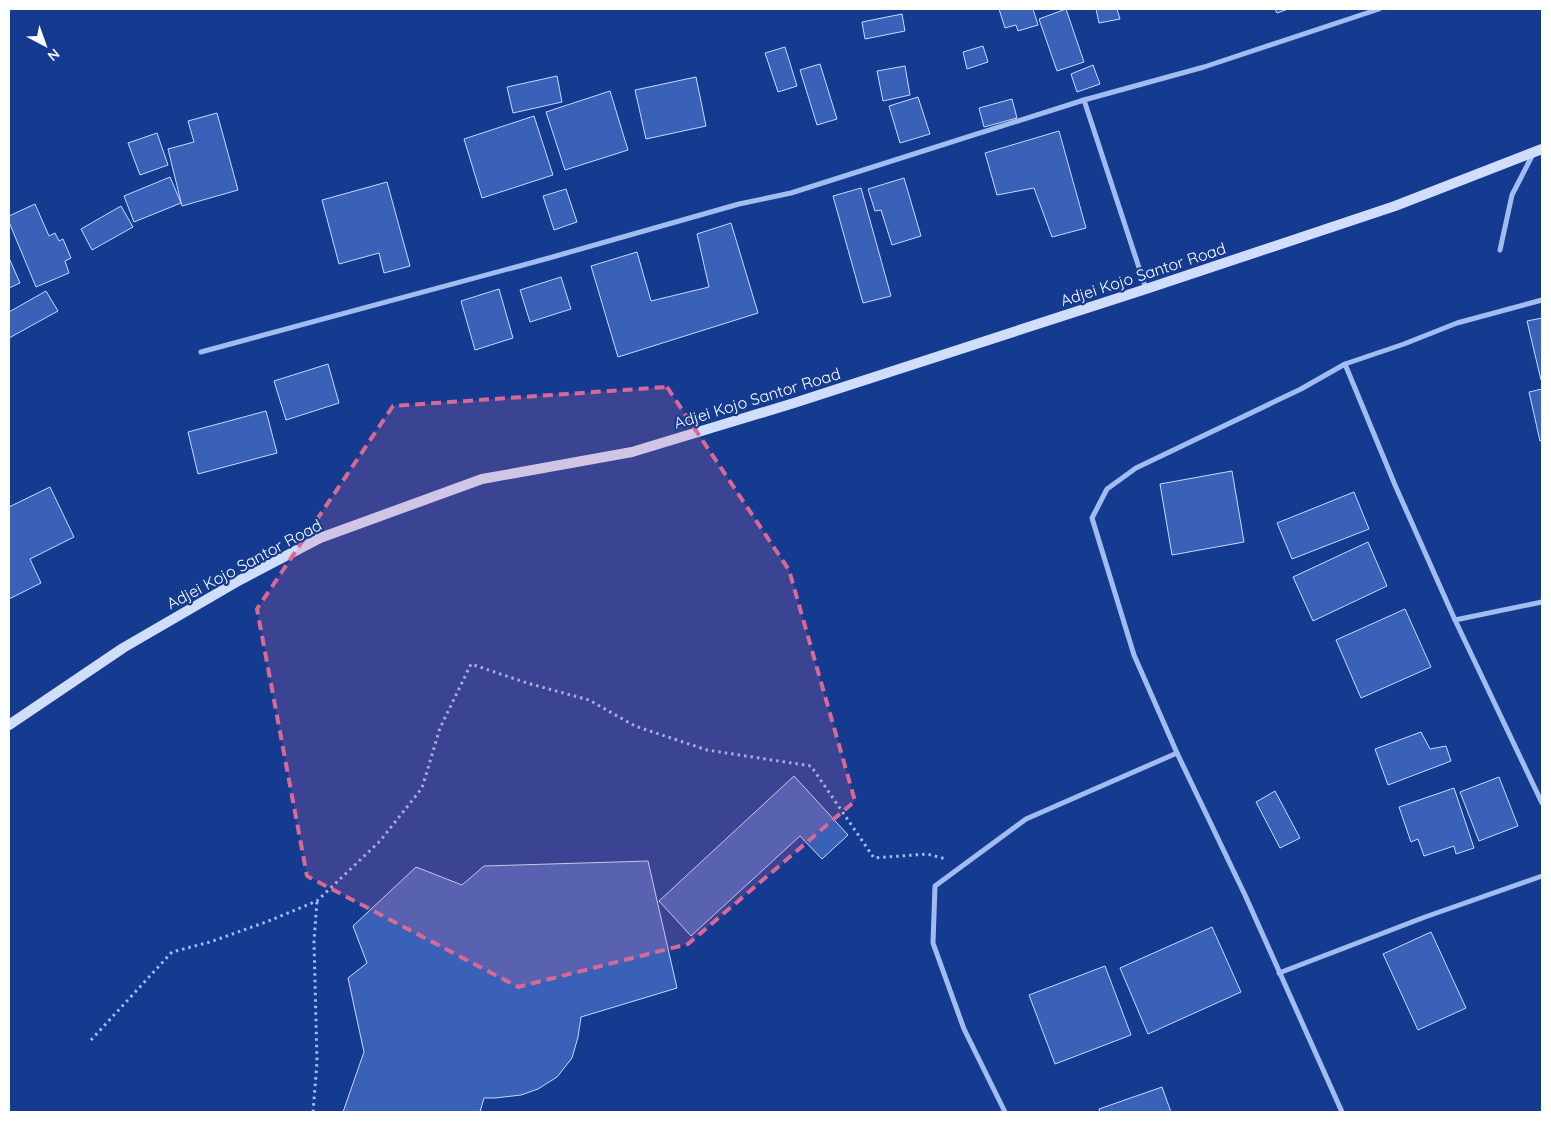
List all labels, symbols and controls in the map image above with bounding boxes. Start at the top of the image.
north arrow [20,20,70,70]
text: N [44,45,63,65]
street label: Adjei Kojo Santor Road [1058,238,1228,310]
street label: Adjei Kojo Santor Road [671,363,843,433]
street label: Adjei Kojo Santor Road [163,515,325,613]

